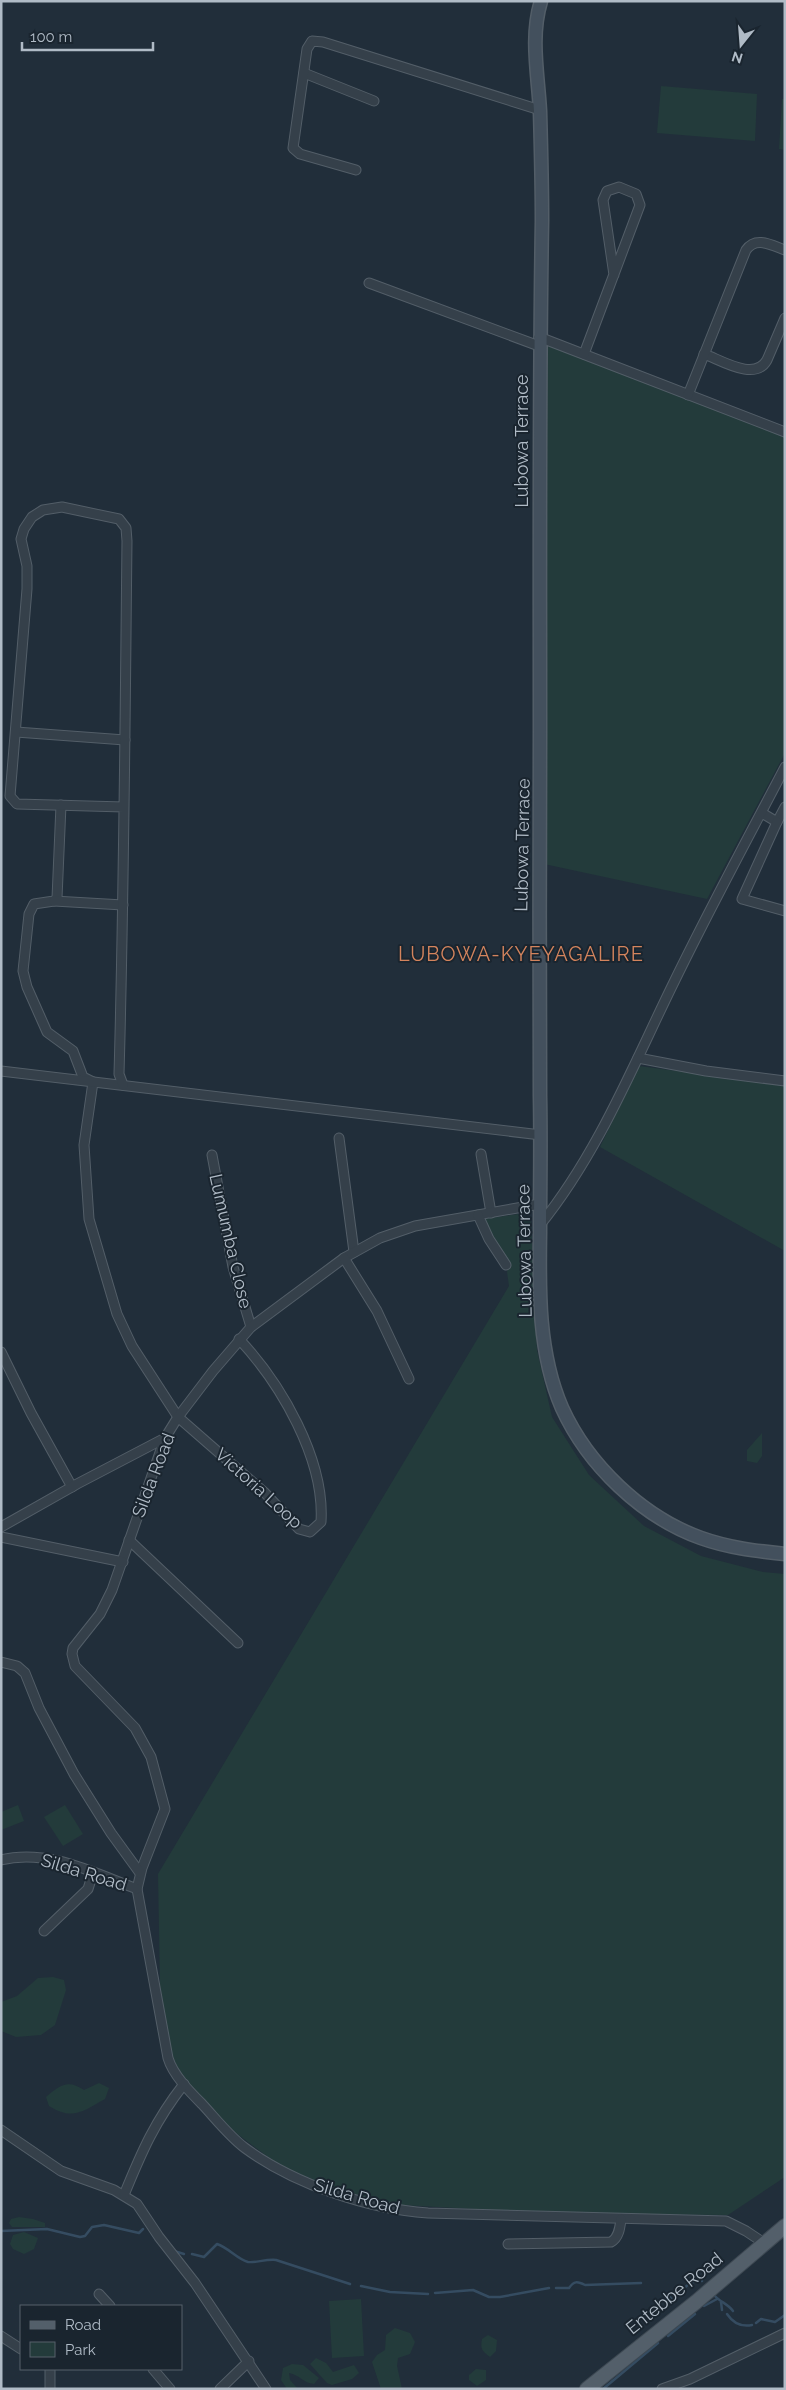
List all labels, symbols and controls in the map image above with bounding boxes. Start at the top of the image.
scale bar [22,20,154,52]
north arrow [716,20,766,70]
text: 100 m [30,28,72,46]
text: N [730,48,745,67]
street label: Lubowa Terrace [511,374,532,508]
street label: Lubowa Terrace [510,778,534,912]
district label: LUBOWA-KYEYAGALIRE [398,942,644,966]
street label: Lumumba Close [205,1172,257,1311]
street label: Lubowa Terrace [512,1184,536,1318]
street label: Silda Road [127,1430,179,1520]
street label: Victoria Loop [211,1443,307,1533]
street label: Silda Road [39,1849,129,1895]
street label: Silda Road [312,2174,402,2218]
street label: Entebbe Road [621,2248,727,2338]
legend [20,2305,182,2370]
text: Road [65,2316,101,2334]
text: Park [65,2341,96,2359]

